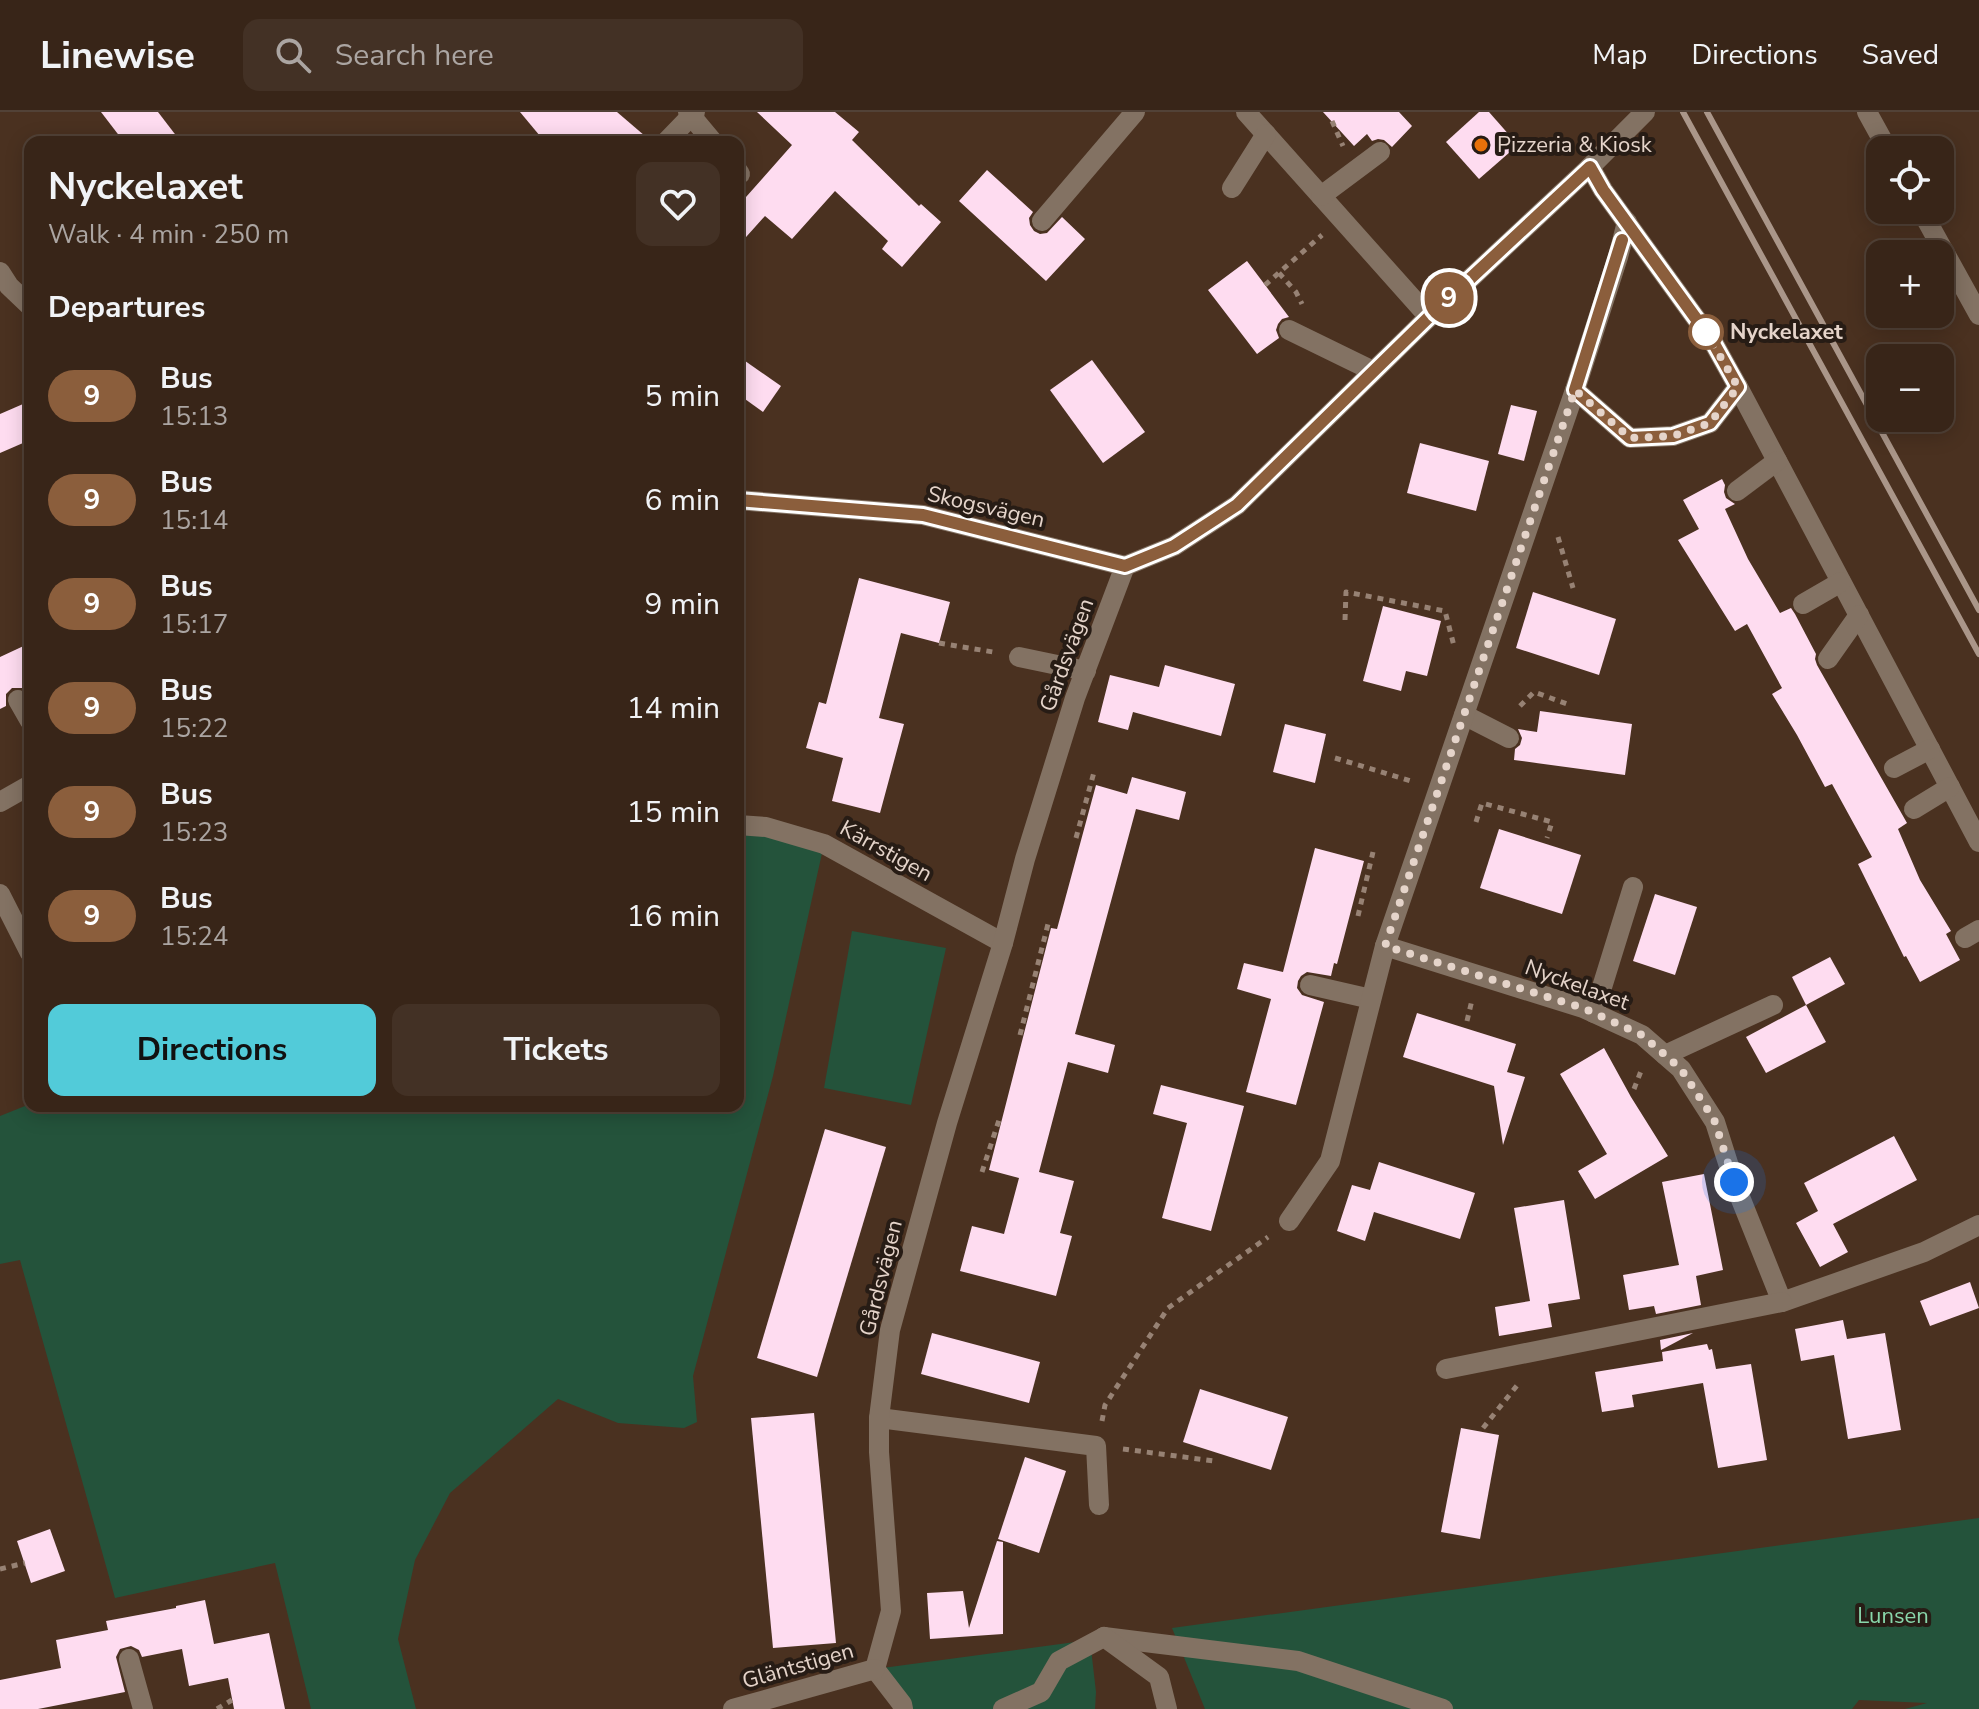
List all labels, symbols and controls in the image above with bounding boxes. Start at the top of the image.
search box [243,19,803,91]
text: Linewise [40,30,195,81]
icon: search [271,33,315,77]
text: Search here [335,35,494,76]
text: Map [1592,36,1647,74]
text: Directions [1691,36,1818,74]
text: Saved [1862,36,1939,74]
place label: Pizzeria & Kiosk [1497,130,1653,160]
marker: Pizzeria & Kiosk [1472,136,1490,154]
map controls [1866,136,1954,432]
button: locate [1866,136,1954,224]
text: Nyckelaxet [48,161,243,212]
button: heart [636,162,720,246]
text: Walk · 4 min · 250 m [48,217,289,252]
button: + [1866,240,1954,328]
line badge: 9 [1423,272,1475,324]
text: 9 [1441,279,1457,317]
text: Departures [48,287,205,328]
marker: Nyckelaxet [1689,315,1723,349]
place label: Nyckelaxet [1730,317,1843,347]
button: − [1866,344,1954,432]
text: Bus [160,358,213,399]
text: 5 min [645,376,720,417]
text: 9 [84,377,100,415]
text: 15:13 [160,399,228,434]
text: Bus [160,462,213,503]
street label: Skogsvägen [924,479,1048,535]
text: 6 min [645,480,720,521]
text: 9 [84,481,100,519]
text: 15:14 [160,503,228,538]
text: Bus [160,566,213,607]
text: 9 min [645,584,720,625]
text: 9 [84,585,100,623]
street label: Gårdsvägen [1033,594,1101,716]
text: 15:17 [160,607,228,642]
text: Bus [160,670,213,711]
text: 14 min [627,688,720,729]
text: 9 [84,689,100,727]
text: 15:22 [160,711,228,746]
text: Bus [160,774,213,815]
text: 15 min [627,792,720,833]
text: 9 [84,793,100,831]
street label: Kärrstigen [834,813,938,889]
text: 15:23 [160,815,228,850]
text: Bus [160,878,213,919]
text: 16 min [627,896,720,937]
text: 9 [84,897,100,935]
text: 15:24 [160,919,228,954]
street label: Nyckelaxet [1521,952,1634,1018]
button: Directions [48,1004,376,1096]
button: Tickets [392,1004,720,1096]
your location [1714,1162,1754,1202]
street label: Gårdsvägen [852,1217,910,1339]
park label: Lunsen [1857,1601,1929,1631]
street label: Gläntstigen [739,1636,857,1696]

